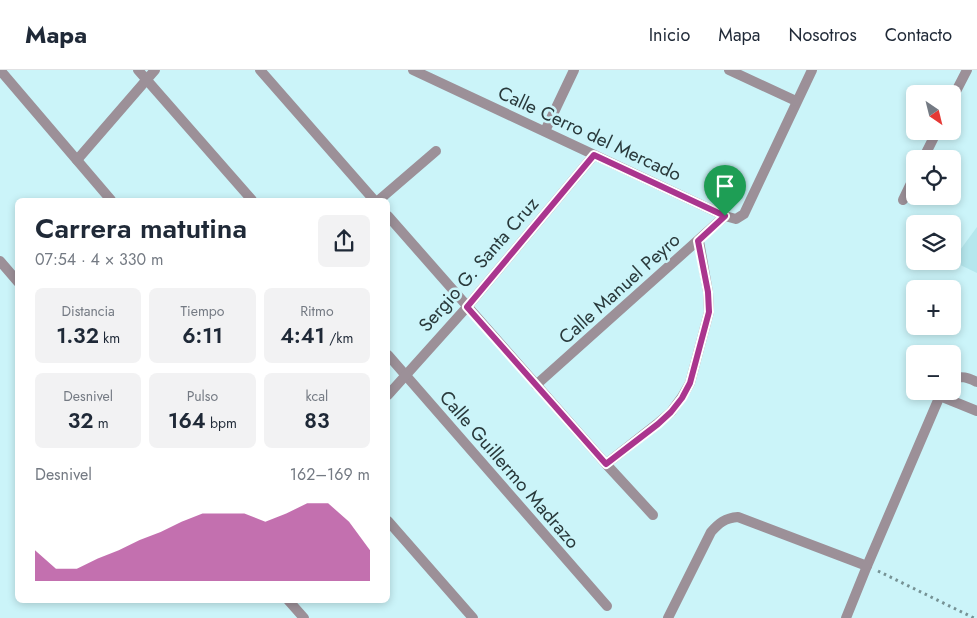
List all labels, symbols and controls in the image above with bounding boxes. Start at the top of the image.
text: Mapa [25,17,87,52]
text: Inicio [649,22,690,48]
text: Mapa [718,22,760,48]
text: Nosotros [788,22,857,48]
text: Contacto [885,22,952,48]
street label: Calle Cerro del Mercado [494,79,686,188]
north arrow [906,85,961,140]
map controls [906,85,961,400]
button: locate [906,150,961,205]
pin [704,165,746,216]
icon: arrive [711,172,739,200]
street label: Sergio G. Santa Cruz [412,191,545,338]
text: Carrera matutina [35,208,247,249]
button: share [318,215,370,267]
button: layers [906,215,961,270]
street label: Calle Manuel Peyro [553,226,686,350]
text: 07:54 · 4 × 330 m [35,248,163,271]
button: + [906,280,961,335]
text: Distancia [62,301,115,321]
text: Tiempo [181,301,224,321]
text: Ritmo [300,301,334,321]
text: 1.32 [56,321,99,351]
text: 6:11 [182,321,223,351]
text: 4:41 [280,321,325,351]
text: km [99,328,120,348]
text: /km [325,328,353,348]
button: − [906,345,961,400]
street label: Calle Guillermo Madrazo [433,384,586,554]
text: Desnivel [63,386,113,406]
text: Pulso [187,386,218,406]
text: kcal [306,386,328,406]
text: 32 [68,406,93,436]
text: 164 [168,406,206,436]
text: 83 [304,406,329,436]
text: m [93,413,109,433]
text: bpm [206,413,237,433]
text: Desnivel [35,463,92,486]
text: 162–169 m [290,463,370,486]

